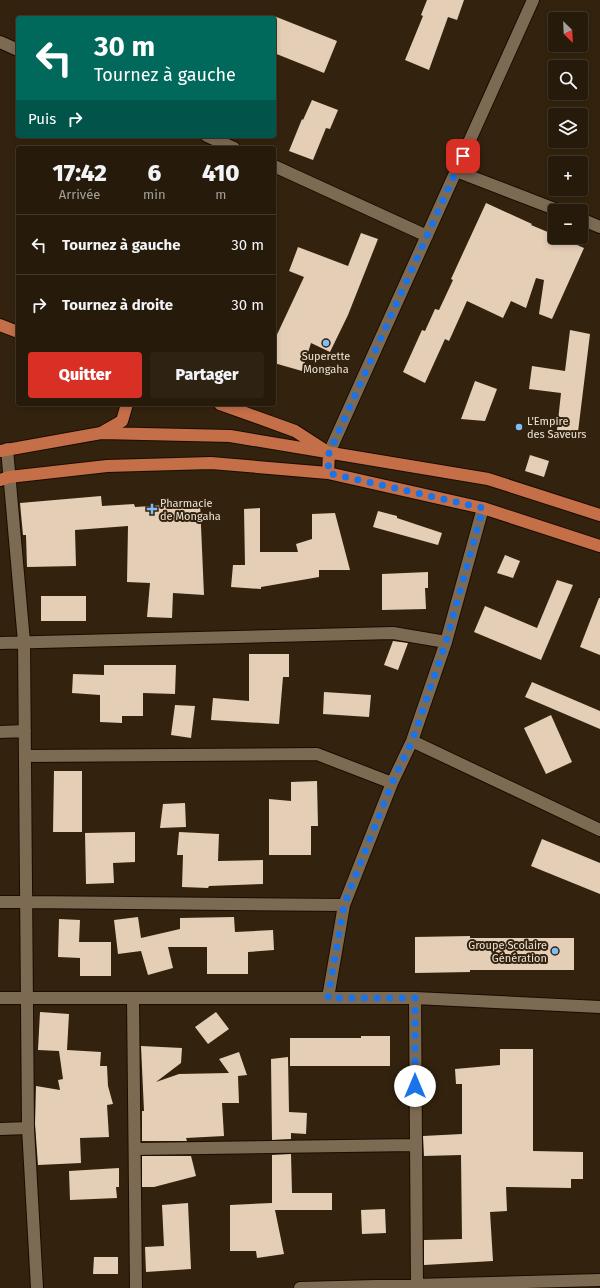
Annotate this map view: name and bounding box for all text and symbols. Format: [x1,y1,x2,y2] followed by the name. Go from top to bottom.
[548,12,588,52] north arrow
[548,12,588,244] map controls
[94,30,155,63] text: 30 m
[28,32,80,84] icon: left
[548,60,588,100] button: search
[94,64,236,86] text: Tournez à gauche
[64,108,86,130] icon: right
[548,108,588,148] button: layers
[28,110,56,128] text: Puis
[446,139,480,173] pin
[452,145,474,167] icon: arrive
[548,156,588,196] button: +
[52,159,107,187] text: 17:42
[147,159,161,187] text: 6
[202,159,240,187] text: 410
[59,187,100,202] text: Arrivée
[143,187,166,202] text: min
[215,187,226,202] text: m
[548,204,588,244] button: −
[28,234,50,256] icon: left
[62,236,181,254] text: Tournez à gauche
[231,236,264,254] text: 30 m
[28,294,50,316] icon: right
[62,296,173,314] text: Tournez à droite
[231,296,264,314] text: 30 m
[321,338,331,348] marker: Superette Mongaha
[302,350,350,376] place label: Superette Mongaha
[28,352,142,398] button: Quitter
[150,352,264,398] button: Partager
[527,415,586,441] place label: L'Empire des Saveurs
[514,422,524,432] marker: L'Empire des Saveurs
[160,497,221,523] place label: Pharmacie de Mongaha
[147,504,157,514] marker: Pharmacie de Mongaha
[468,939,547,965] place label: Groupe Scolaire Génération
[550,946,560,956] marker: Groupe Scolaire Génération
[394,1065,436,1107] position arrow

